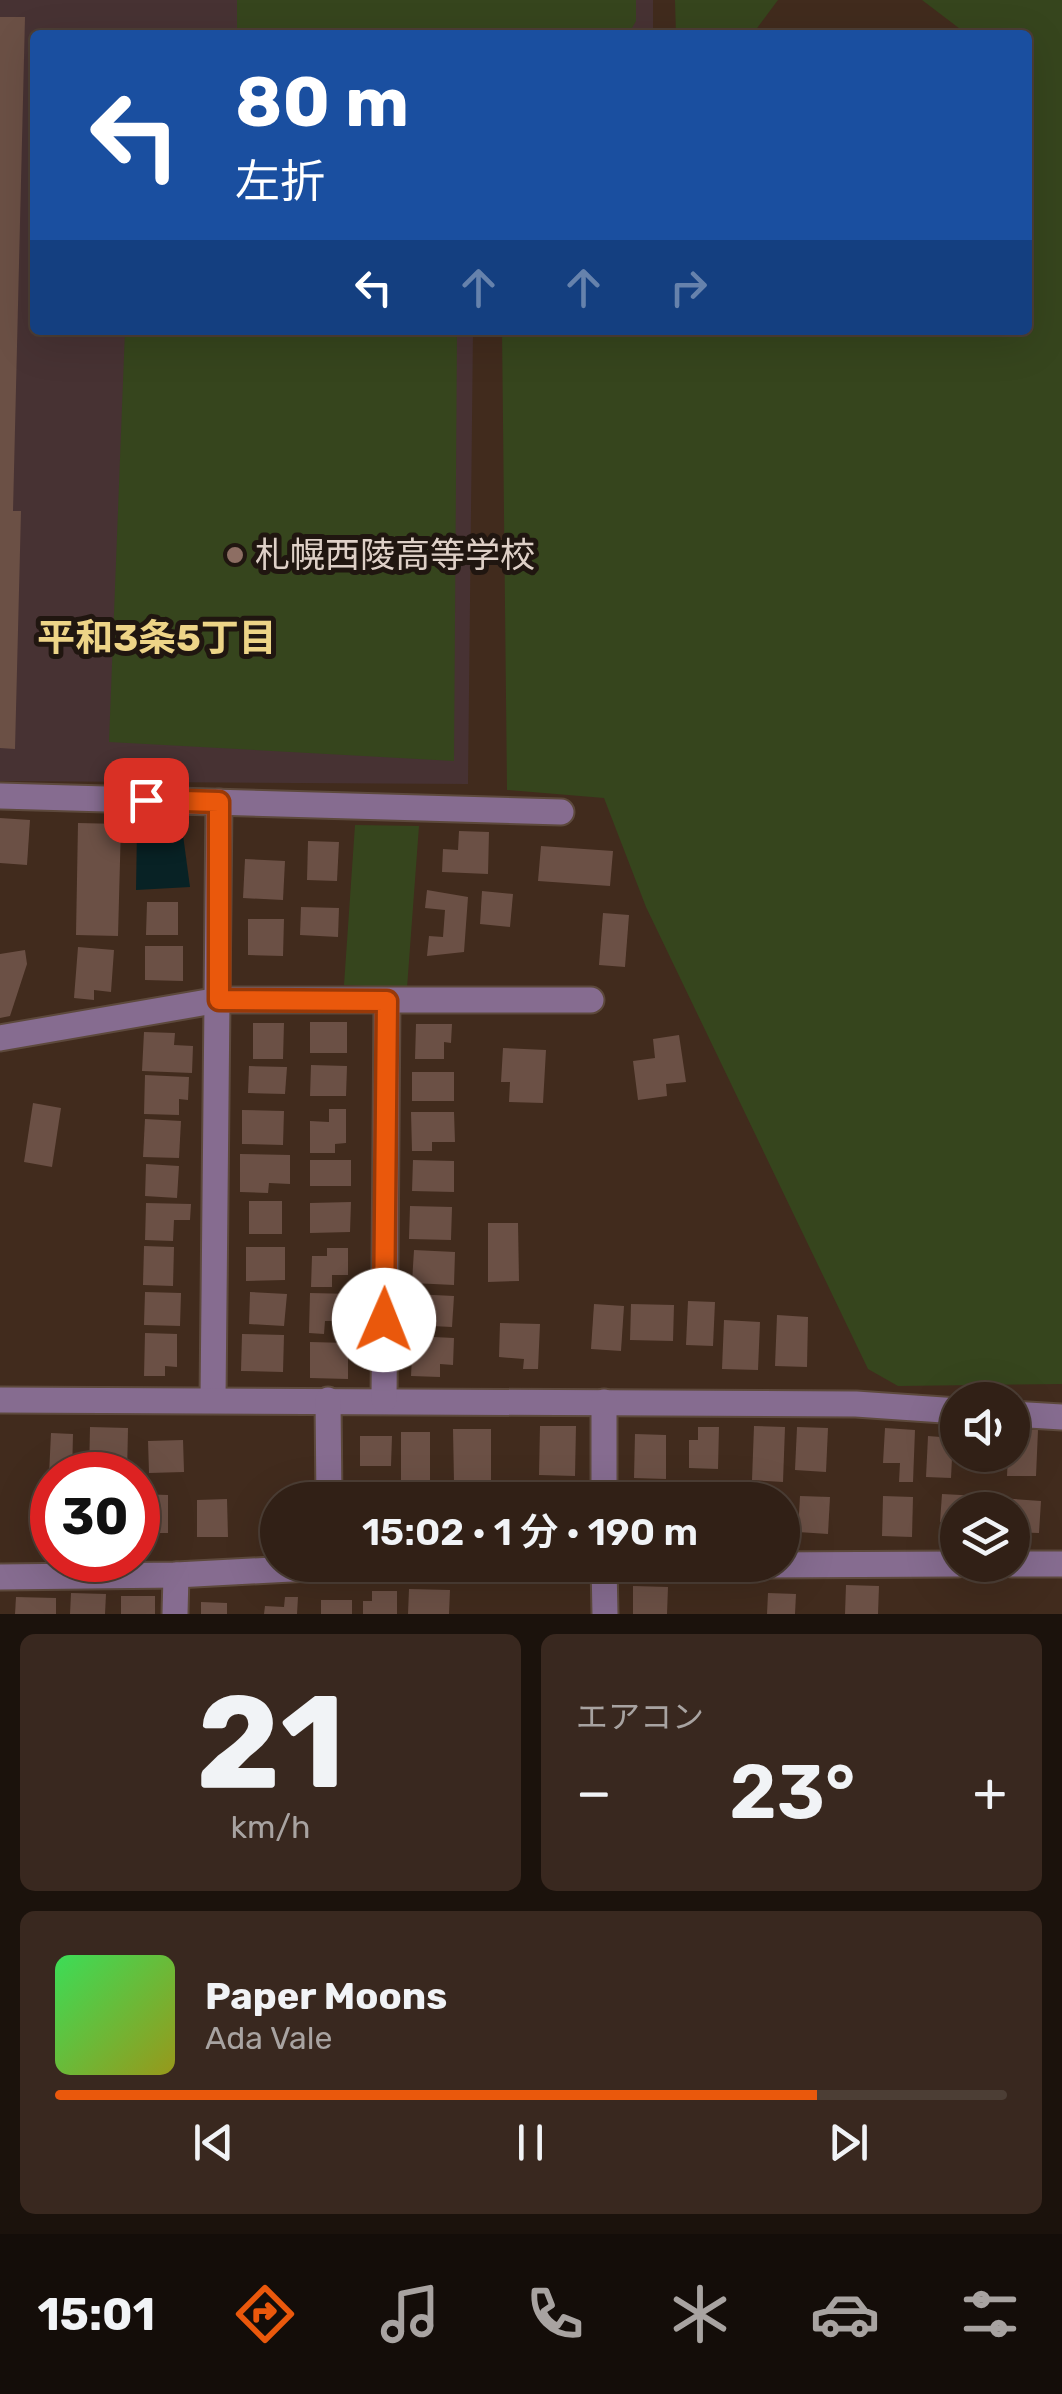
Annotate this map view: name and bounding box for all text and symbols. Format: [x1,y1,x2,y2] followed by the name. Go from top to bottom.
[235,61,409,144] text: 80 m
[70,70,200,200] icon: left
[235,155,325,208] text: 左折
[346,260,401,315] icon: left
[451,260,506,315] icon: ahead
[556,260,611,315] icon: ahead
[661,260,716,315] icon: right
[255,534,535,576] place label: 札幌西陵高等学校
[224,544,246,566] marker: 札幌西陵高等学校
[37,615,277,661] district label: 平和3条5丁目
[104,758,189,843] pin
[119,773,174,828] icon: arrive
[332,1268,436,1372] position arrow
[940,1382,1030,1582] map controls
[940,1382,1030,1472] button: sound
[30,1452,160,1582] speed limit sign: 30
[940,1492,1030,1582] button: layers
[362,1509,698,1555] text: 15:02 · 1 分 · 190 m
[196,1665,345,1820] text: 21
[576,1698,704,1736] text: エアコン
[729,1748,855,1837] text: 23°
[576,1760,612,1825] text: −
[973,1760,1007,1825] text: +
[231,1808,310,1846] text: km/h
[205,1973,447,2019] text: Paper Moons
[205,2019,332,2057] text: Ada Vale
[186,2115,241,2170] icon: previous
[503,2115,558,2170] icon: pause
[821,2115,876,2170] icon: next
[230,2279,300,2349] icon: directions
[375,2279,445,2349] icon: music
[520,2279,590,2349] icon: phone
[665,2279,735,2349] icon: climate
[810,2279,880,2349] icon: car
[955,2279,1025,2349] icon: filters
[37,2288,155,2341] text: 15:01

